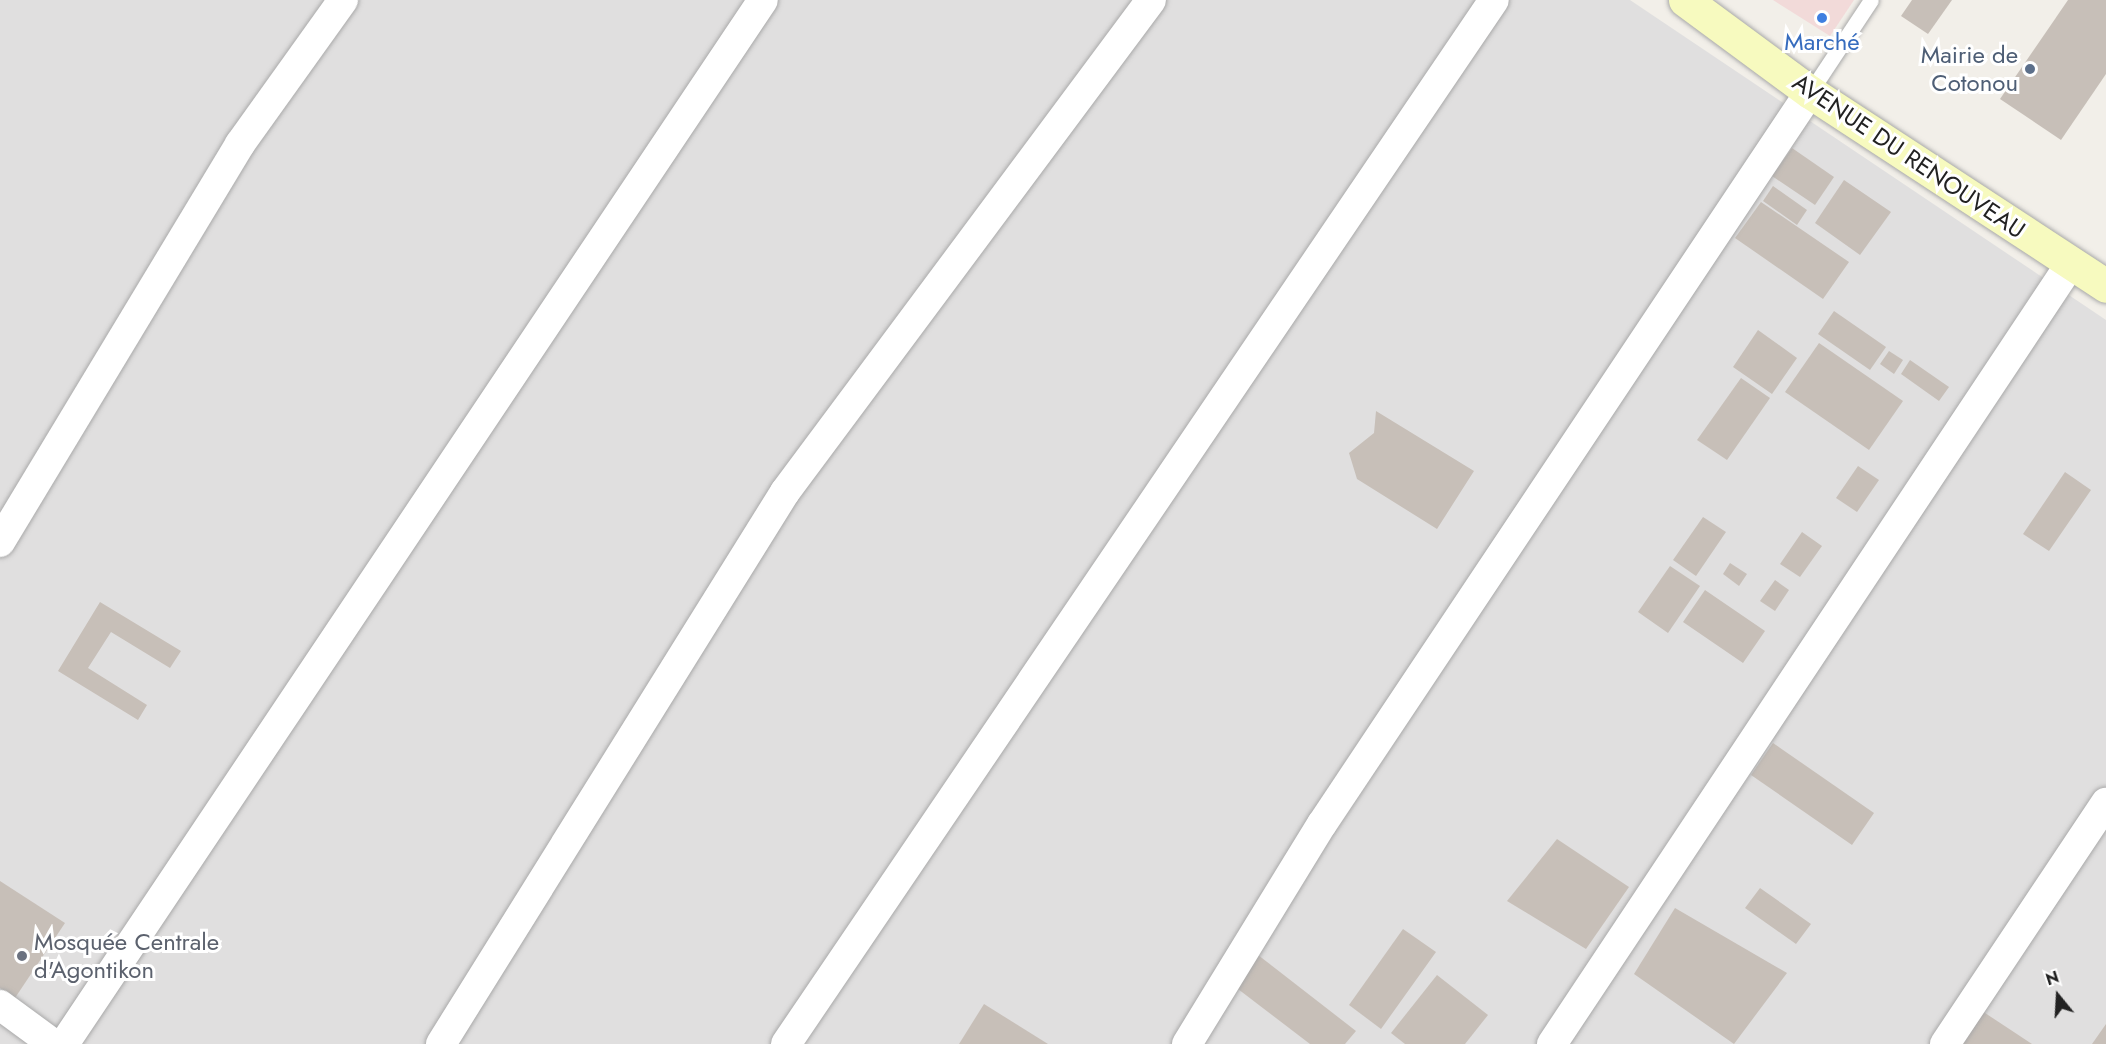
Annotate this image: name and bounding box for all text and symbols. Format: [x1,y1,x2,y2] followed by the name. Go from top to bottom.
[1815,11,1829,25] marker: Marché
[1784,28,1860,56] place label: Marché
[1921,41,2018,97] place label: Mairie de Cotonou
[2023,62,2037,76] marker: Mairie de Cotonou
[1787,67,2031,245] street label: AVENUE DU RENOUVEAU
[34,928,219,984] place label: Mosquée Centrale d'Agontikon
[15,949,29,963] marker: Mosquée Centrale d'Agontikon
[2028,966,2088,1026] north arrow
[2043,966,2062,991] text: N

